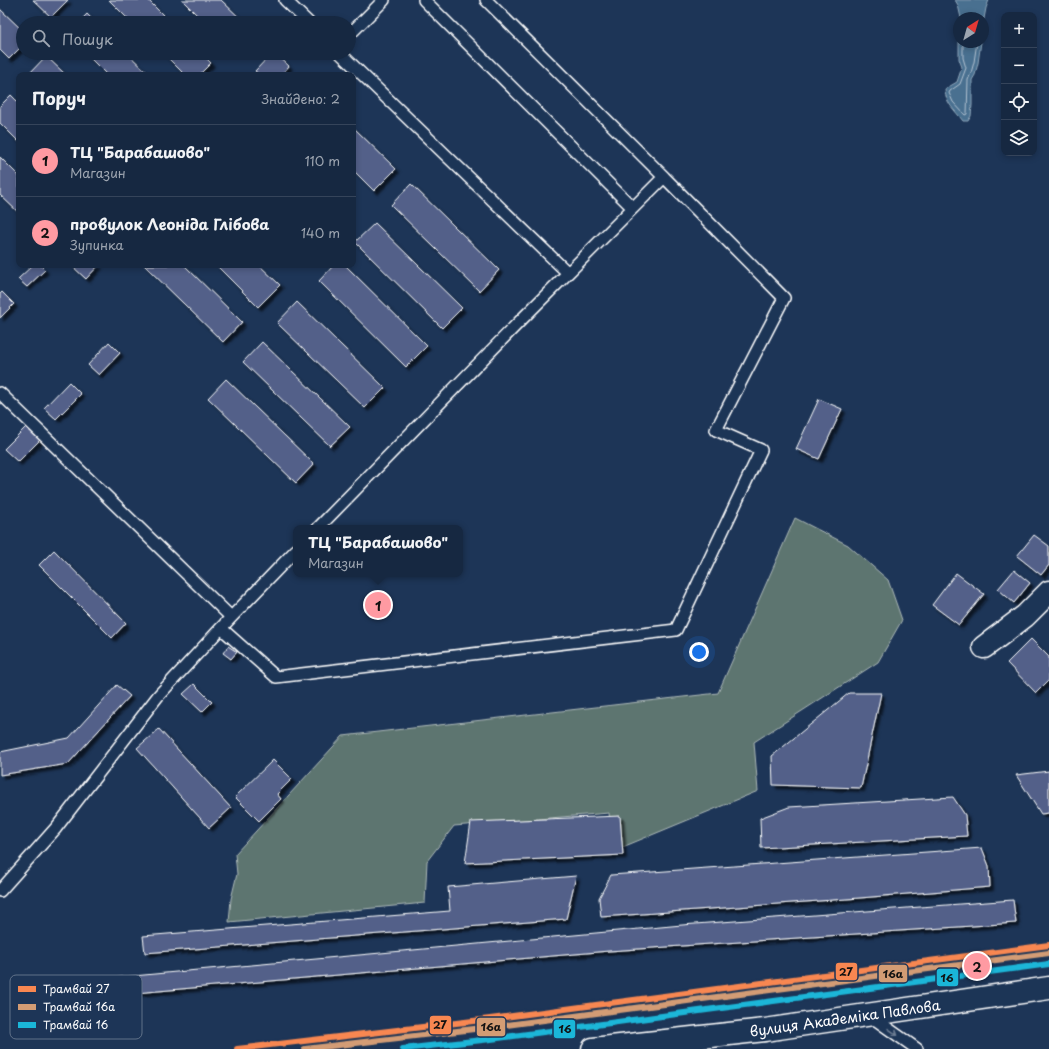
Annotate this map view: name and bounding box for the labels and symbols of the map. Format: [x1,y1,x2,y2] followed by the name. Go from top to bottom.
[953,12,989,48] north arrow
[365,590,391,620] pin: 1
[689,642,709,662] your location
[964,951,990,981] pin: 2
[835,962,858,981] line badge: 27
[839,963,854,980] text: 27
[878,964,908,983] line badge: 16a
[883,965,904,982] text: 16a
[936,968,959,987] line badge: 16
[940,969,954,986] text: 16
[10,975,142,1039] legend
[43,980,109,997] text: Трамвай 27
[748,994,942,1042] street label: вулиця Академіка Павлова
[43,998,115,1015] text: Трамвай 16a
[429,1015,452,1035] line badge: 27
[43,1016,109,1033] text: Трамвай 16
[433,1016,448,1033] text: 27
[476,1017,506,1037] line badge: 16a
[481,1018,502,1035] text: 16a
[553,1019,576,1039] line badge: 16
[558,1020,572,1037] text: 16
[887,1028,898,1036] one-way arrow

